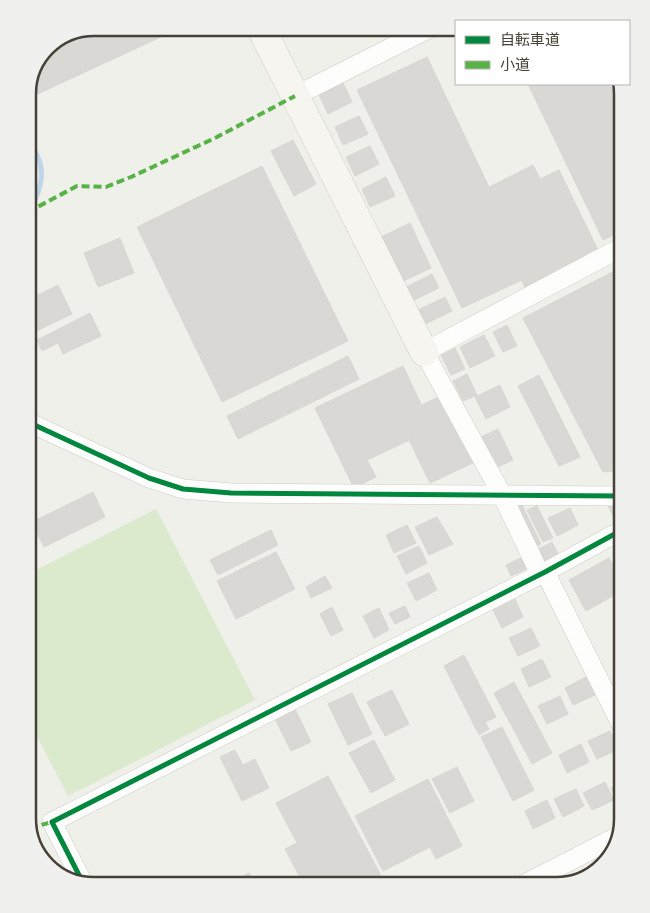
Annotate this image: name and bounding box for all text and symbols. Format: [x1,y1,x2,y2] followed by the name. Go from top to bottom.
[455,20,630,85] legend
[500,31,560,49] text: 自転車道
[500,56,530,74] text: 小道

